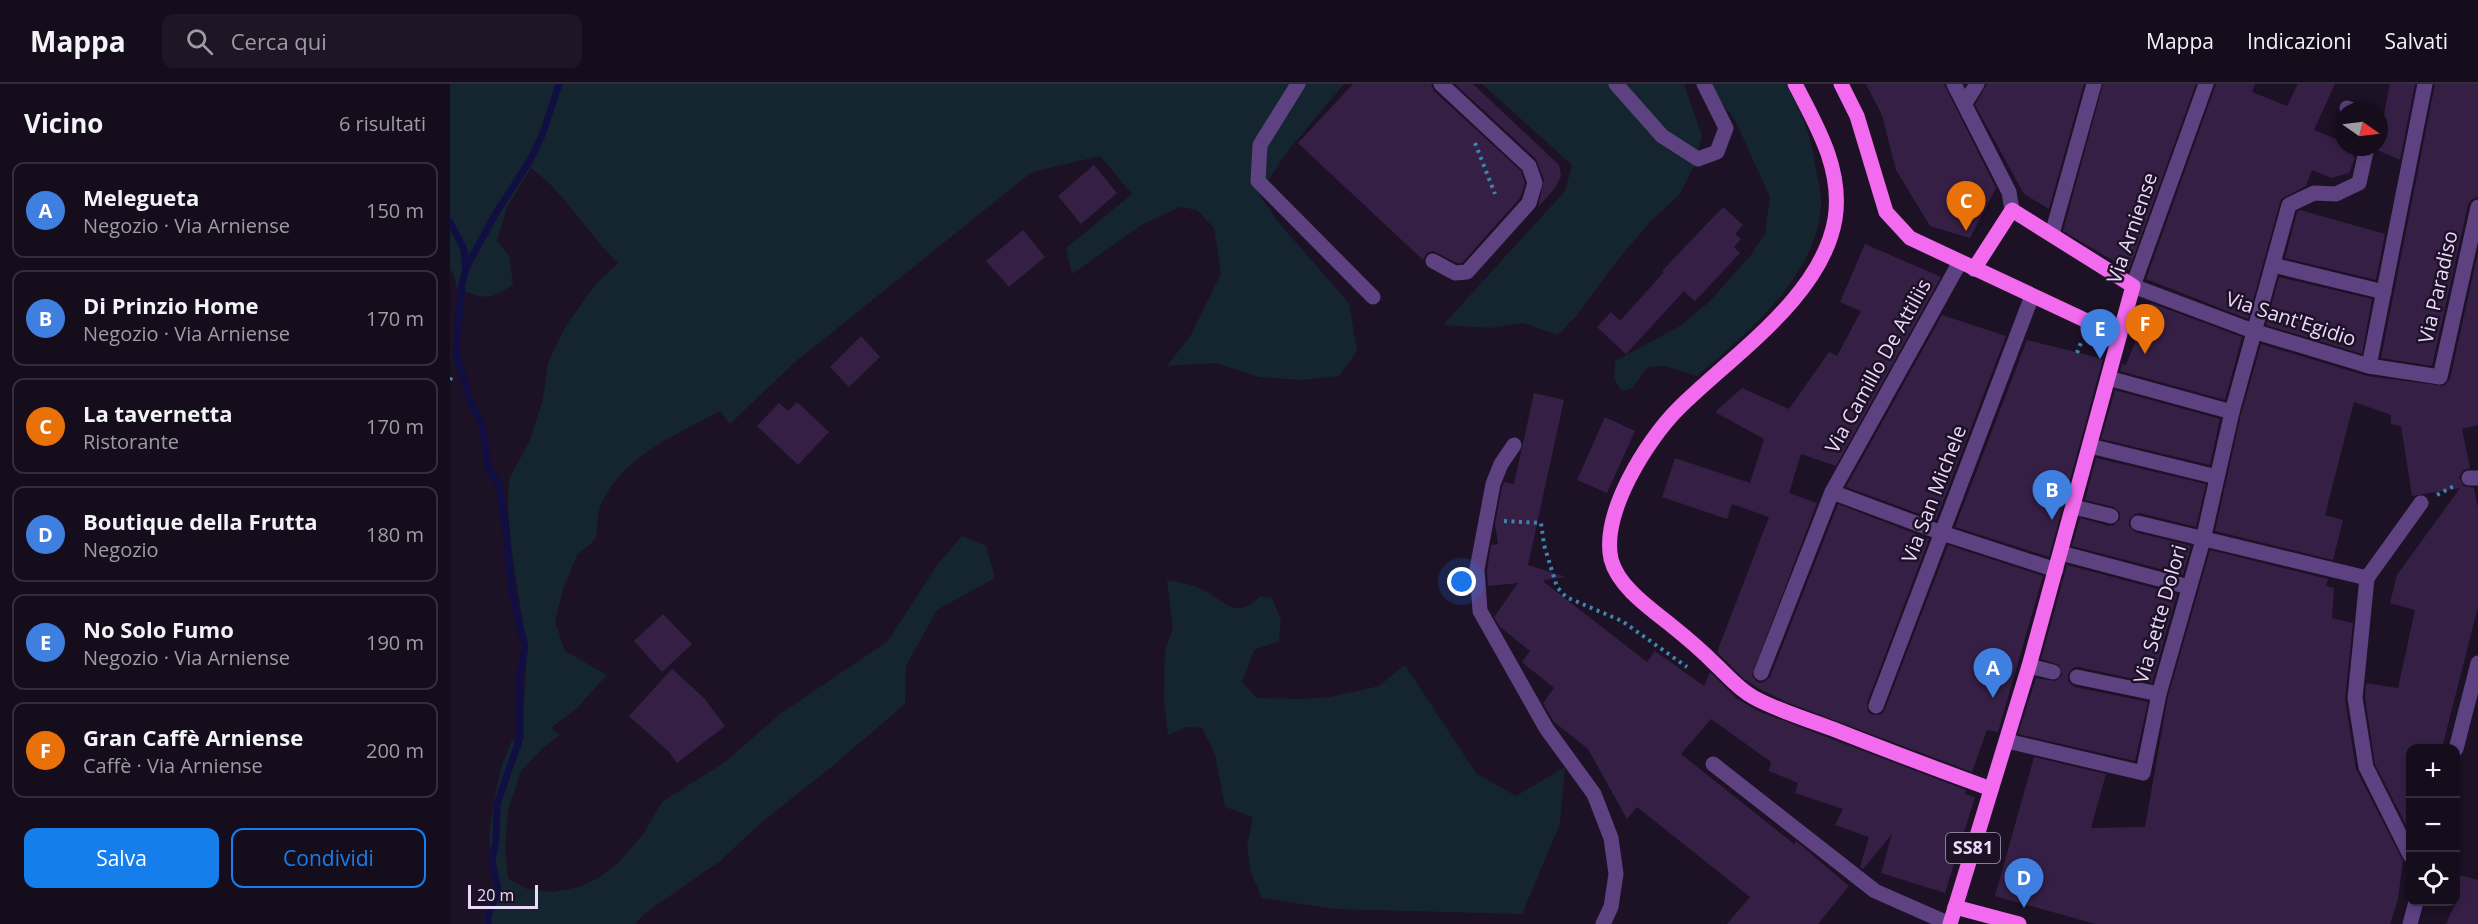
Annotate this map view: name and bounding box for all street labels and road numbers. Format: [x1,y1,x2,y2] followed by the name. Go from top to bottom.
[2100,169,2163,287] street label: Via Arniense
[2411,228,2464,346] street label: Via Paradiso
[1818,274,1937,458] street label: Via Camillo De Attiliis
[2223,285,2360,352] street label: Via Sant'Egidio
[1895,421,1972,566] street label: Via San Michele
[2127,541,2192,686] street label: Via Sette Dolori
[1946,833,2000,863] road number: SS81

